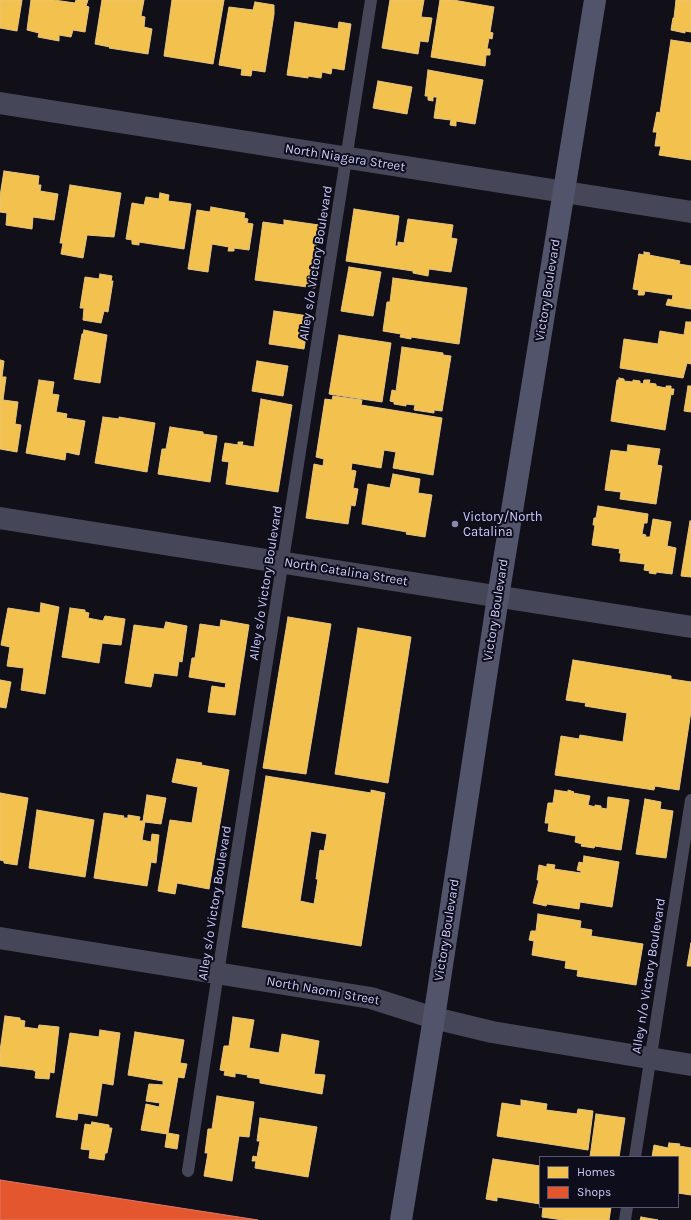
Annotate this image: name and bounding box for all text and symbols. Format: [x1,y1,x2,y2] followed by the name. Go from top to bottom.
[284,141,406,175] street label: North Niagara Street
[296,185,336,341] street label: Alley s/o Victory Boulevard
[532,238,564,342] street label: Victory Boulevard
[246,505,286,661] street label: Alley s/o Victory Boulevard
[463,509,543,540] place label: Victory/North Catalina
[450,519,460,529] marker: Victory/North Catalina
[283,555,409,589] street label: North Catalina Street
[480,558,512,662] street label: Victory Boulevard
[195,825,235,981] street label: Alley s/o Victory Boulevard
[431,878,463,982] street label: Victory Boulevard
[629,897,669,1055] street label: Alley n/o Victory Boulevard
[265,973,381,1009] street label: North Naomi Street
[539,1156,679,1208] legend
[577,1165,615,1179] text: Homes
[577,1185,611,1199] text: Shops

